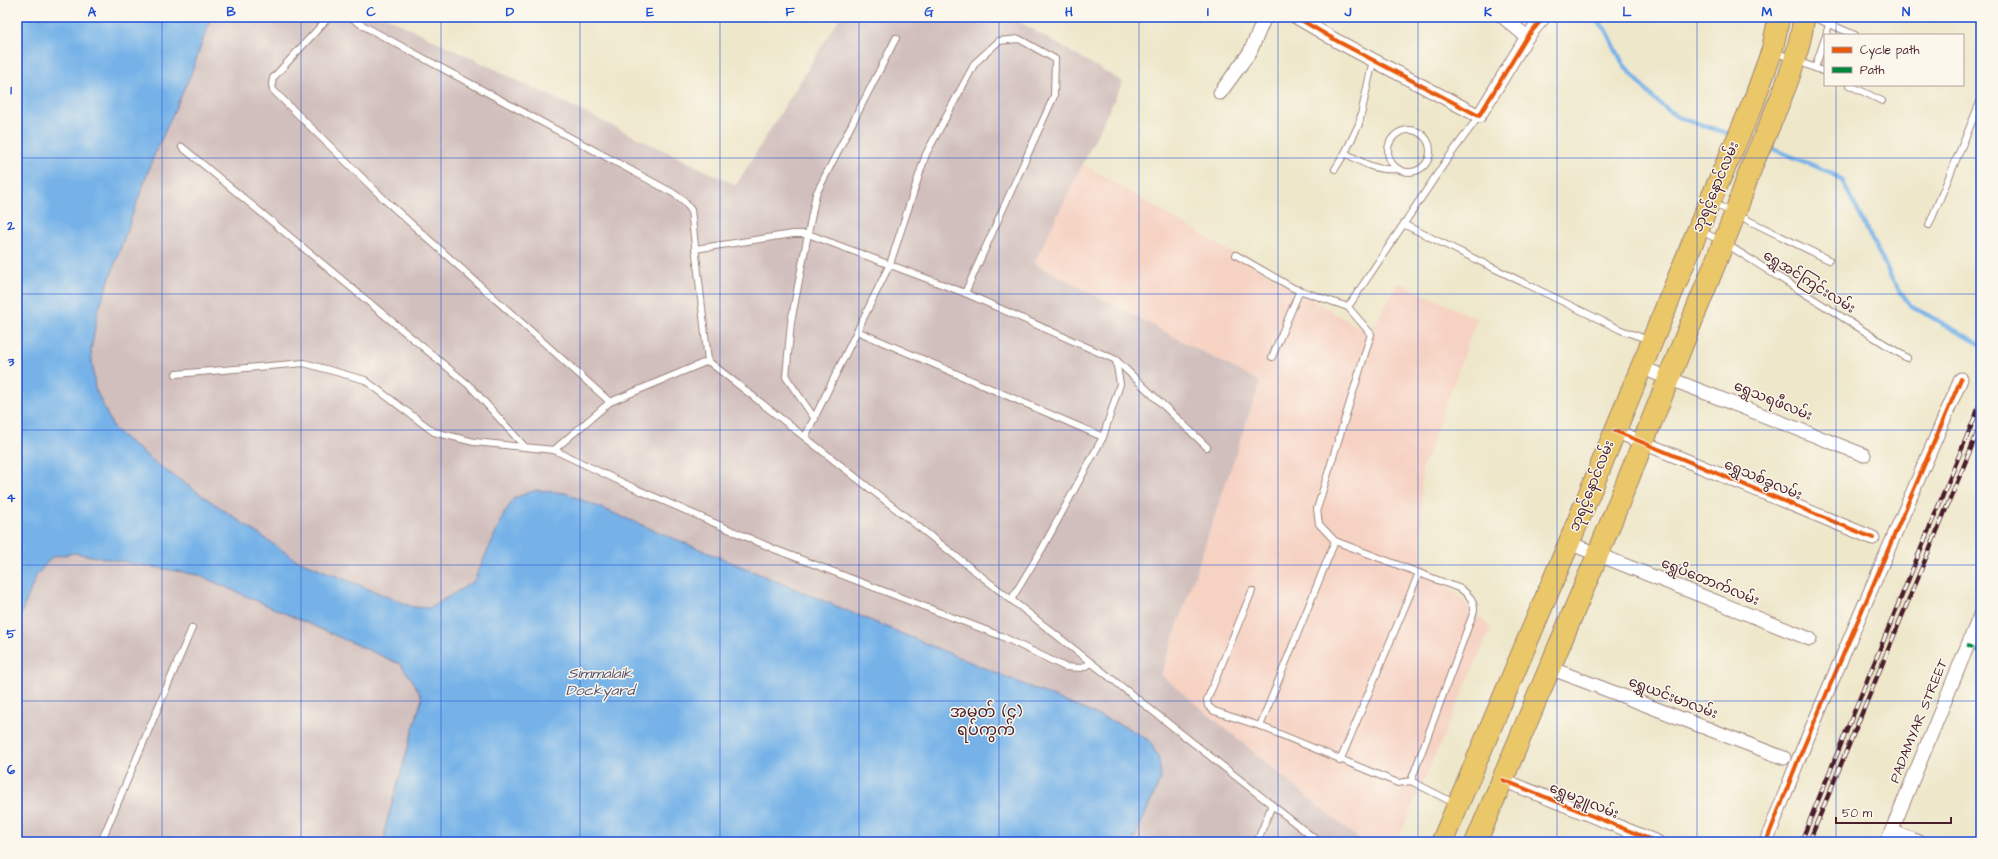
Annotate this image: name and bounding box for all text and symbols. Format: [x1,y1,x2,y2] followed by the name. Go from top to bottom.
[88,3,97,21] text: A
[226,3,236,21] text: B
[366,3,376,21] text: C
[506,3,515,21] text: D
[646,3,654,21] text: E
[785,3,795,21] text: F
[924,3,934,21] text: G
[1065,3,1073,21] text: H
[1207,3,1209,21] text: I
[1344,3,1352,21] text: J
[1484,3,1492,21] text: K
[1622,3,1632,21] text: L
[1762,3,1773,21] text: M
[1902,3,1910,21] text: N
[1824,34,1964,86] legend
[1860,42,1919,60] text: Cycle path
[1860,62,1885,79] text: Path
[10,81,12,99] text: 1
[1687,138,1745,236] street label: ဘုရင့်နောင်လမ်း
[6,217,15,235] text: 2
[1759,245,1859,319] street label: ရွှေအင်ကြင်းလမ်း
[7,353,15,371] text: 3
[1730,375,1816,427] street label: ရွှေသရဖီလမ်း
[1564,437,1620,535] street label: ဘုရင့်နောင်လမ်း
[1720,454,1806,506] street label: ရွှေသစ်ခွလမ်း
[7,489,16,507] text: 4
[1658,552,1762,612] street label: ရွှေပိတောက်လမ်း
[6,625,16,643] text: 5
[1885,656,1953,786] street label: PADAMYAR STREET
[566,663,638,702] water label: Simmalaik Dockyard
[1625,671,1721,725] street label: ရွှေယင်းမာလမ်း
[950,700,1023,743] district label: အမှတ် (၄) ရပ်ကွက်
[7,761,16,779] text: 6
[1546,777,1622,825] street label: ရွှေမဉ္ဇူလမ်း
[1836,799,1951,825] scale bar
[1842,805,1873,822] text: 50 m

